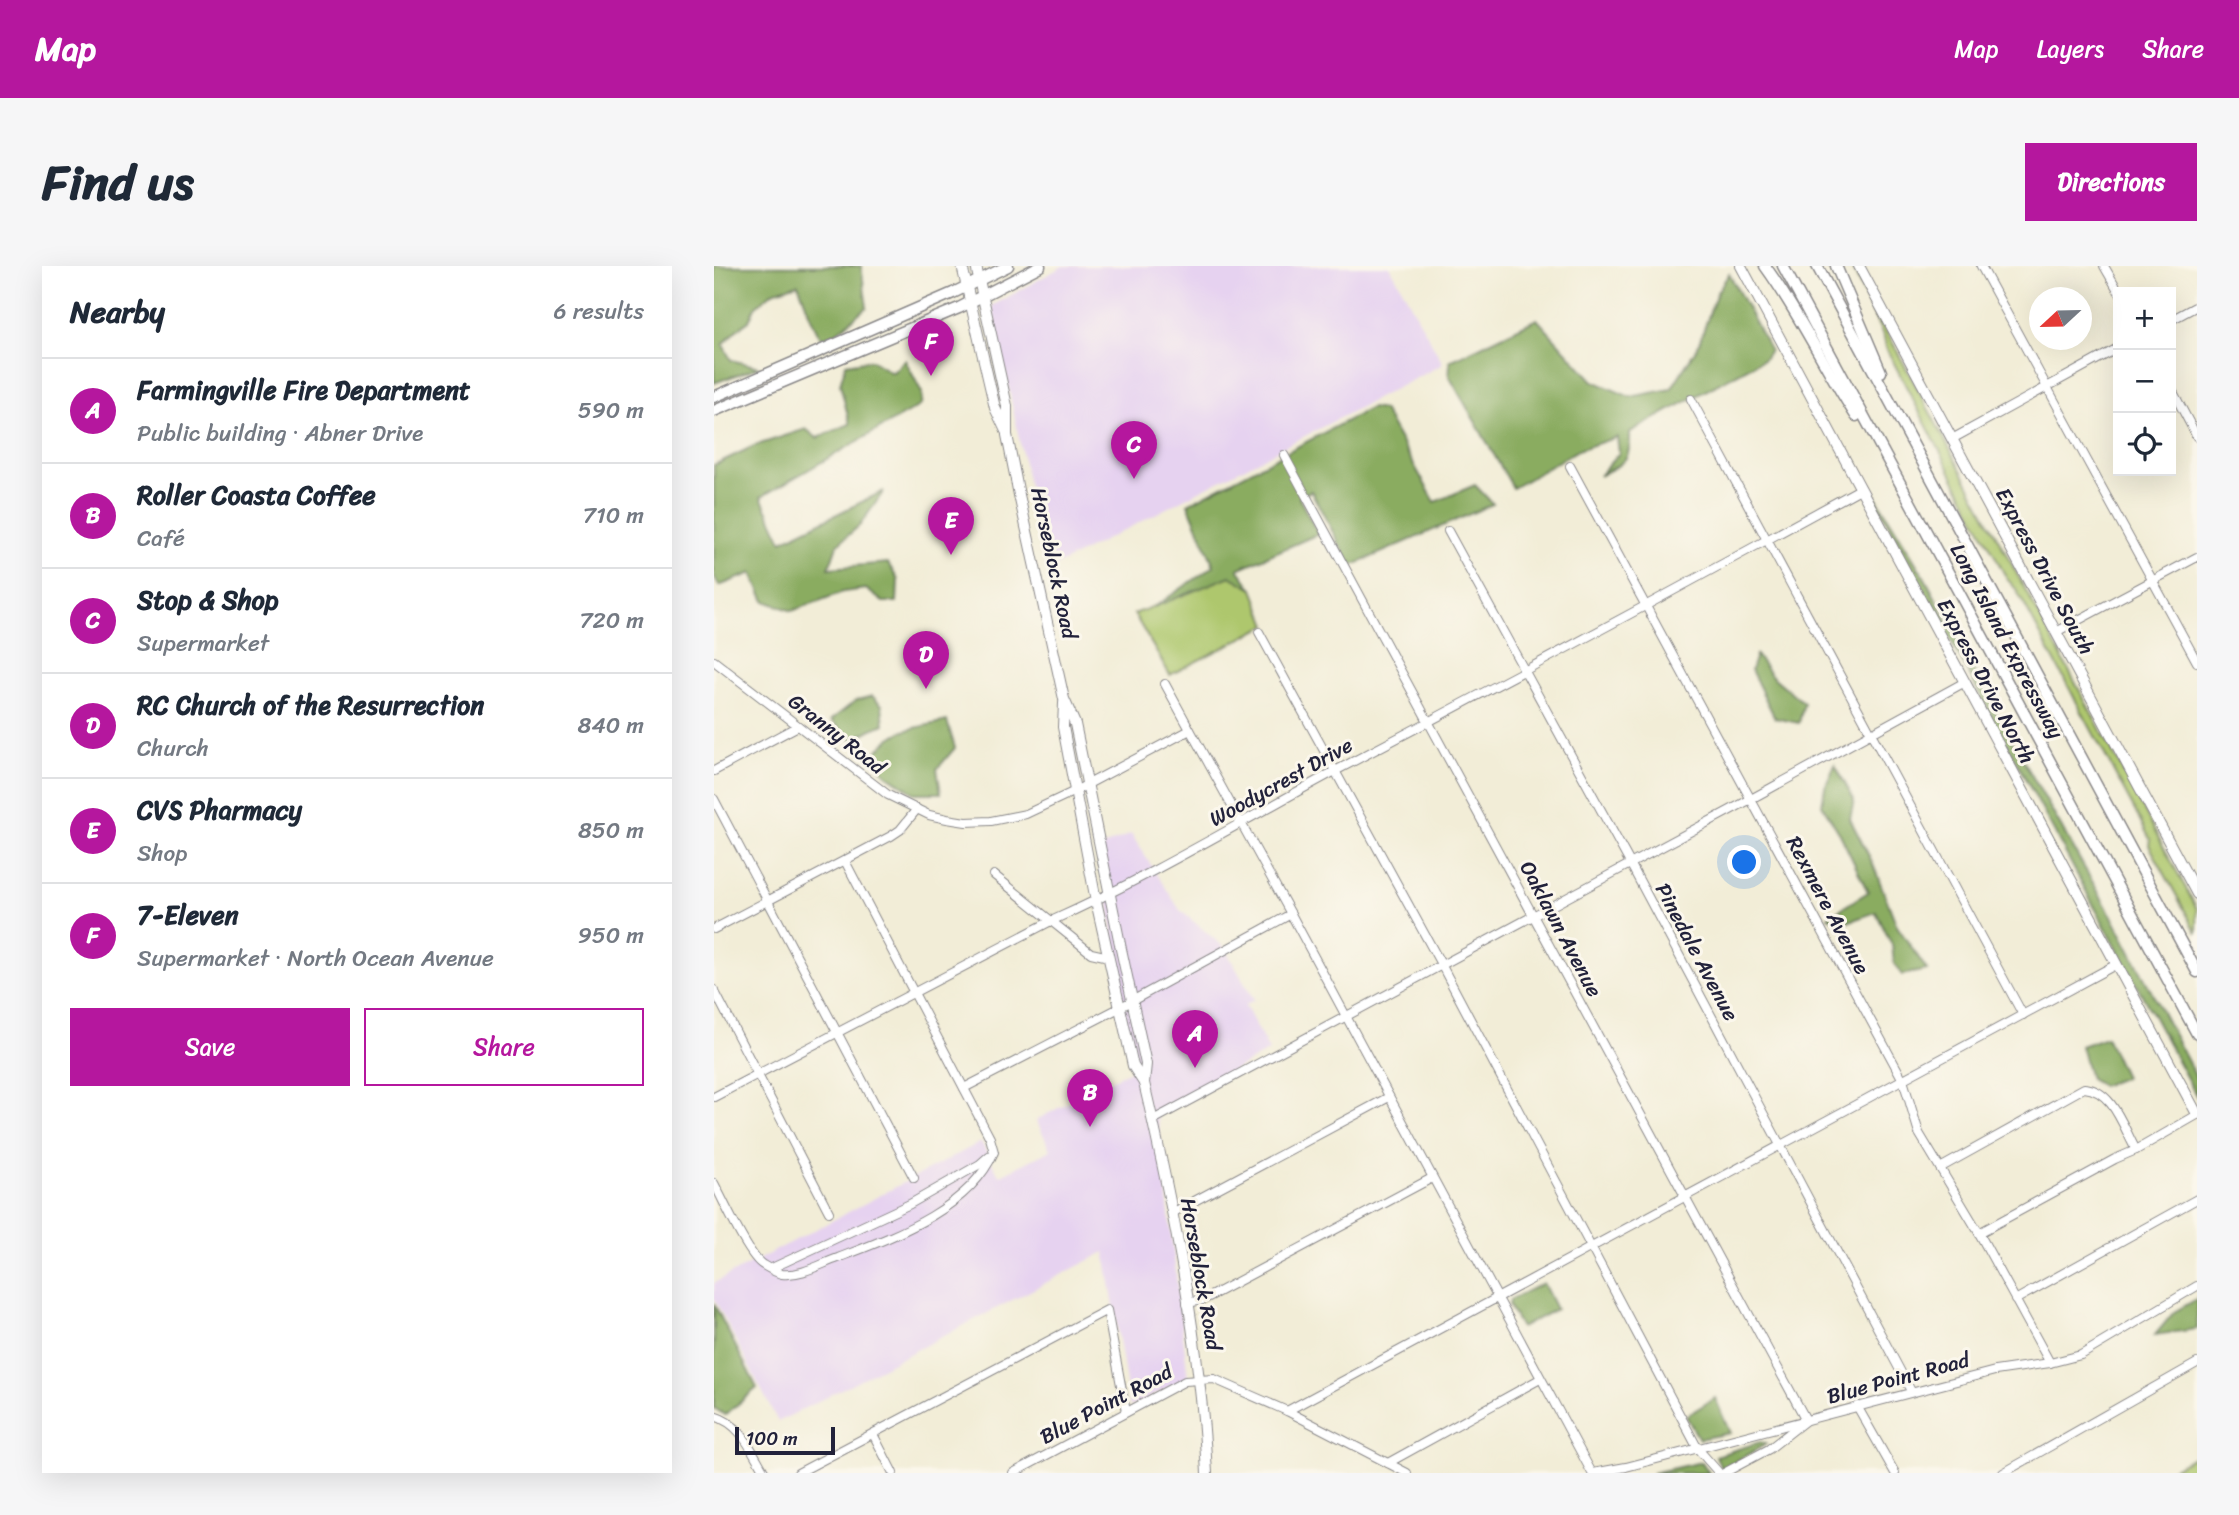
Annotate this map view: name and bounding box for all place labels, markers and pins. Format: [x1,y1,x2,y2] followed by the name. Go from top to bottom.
[908,318,954,376] pin: F
[1111,421,1157,479] pin: C
[928,497,974,555] pin: E
[903,631,949,689] pin: D
[1172,1010,1218,1068] pin: A
[1067,1069,1113,1127] pin: B

